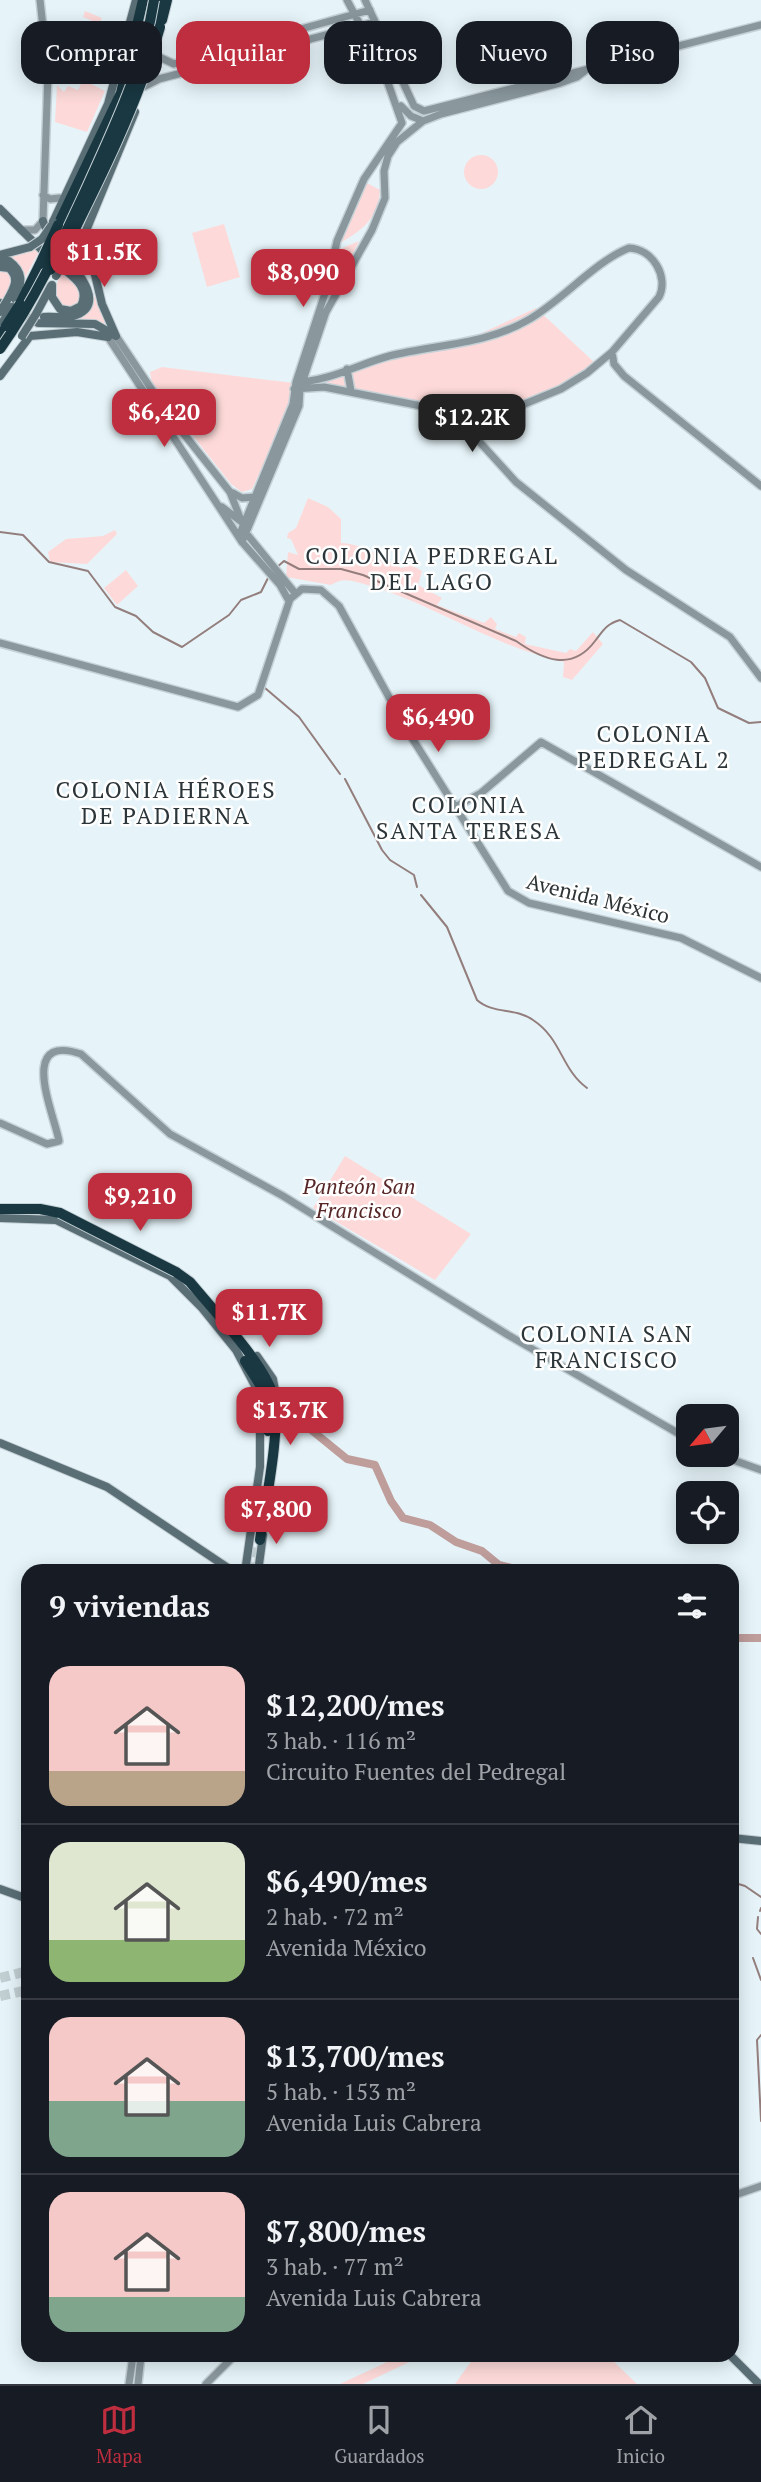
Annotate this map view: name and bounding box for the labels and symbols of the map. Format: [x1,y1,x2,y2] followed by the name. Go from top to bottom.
[47,230,161,289] pin: $11.5K
[246,250,360,309] pin: $8,090
[107,390,221,449] pin: $6,420
[415,394,529,454] pin: $12.2K
[305,540,559,597] district label: COLONIA PEDREGAL DEL LAGO
[381,694,495,754] pin: $6,490
[577,718,731,775] district label: COLONIA PEDREGAL 2
[56,774,276,831] district label: COLONIA HÉROES DE PADIERNA
[376,789,562,846] district label: COLONIA SANTA TERESA
[524,867,673,929] street label: Avenida México
[302,1172,415,1224] park label: Panteón San Francisco
[83,1174,197,1233] pin: $9,210
[212,1290,326,1349] pin: $11.7K
[520,1318,694,1375] district label: COLONIA SAN FRANCISCO
[233,1388,347,1447] pin: $13.7K
[676,1404,738,1466] north arrow
[219,1486,333,1546] pin: $7,800

